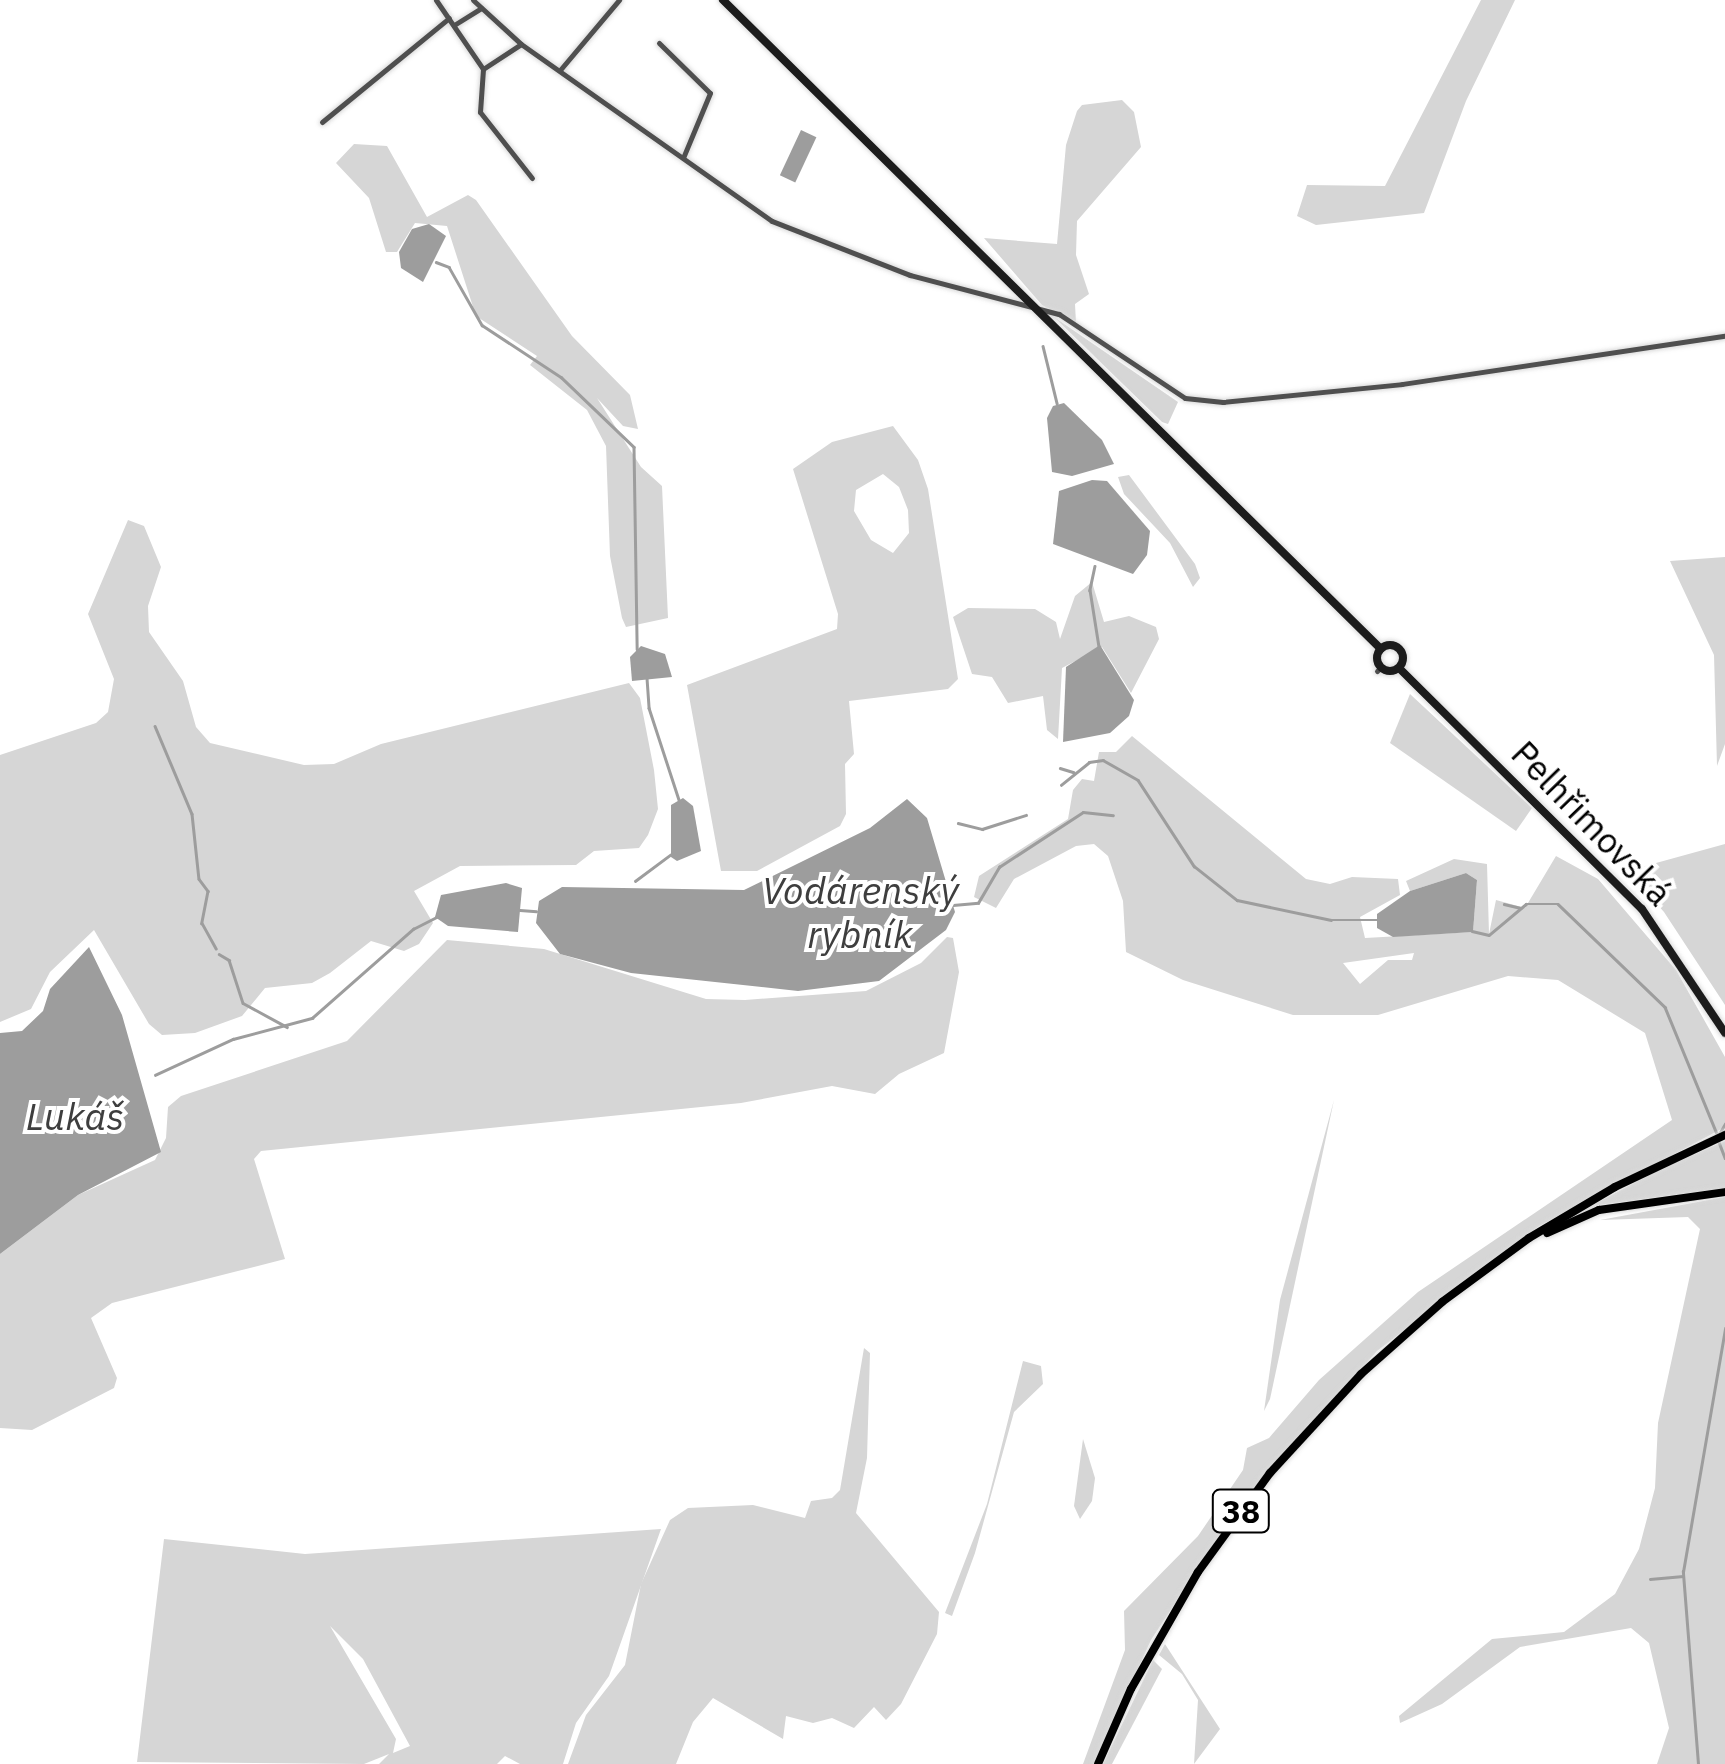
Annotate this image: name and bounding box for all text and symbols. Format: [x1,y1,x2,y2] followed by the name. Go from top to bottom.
[1503,732,1681,914] street label: Pelhřimovská
[761,867,959,956] water label: Vodárenský rybník
[26,1093,124,1139] water label: Lukáš
[1211,1484,1271,1538] road number: 38

